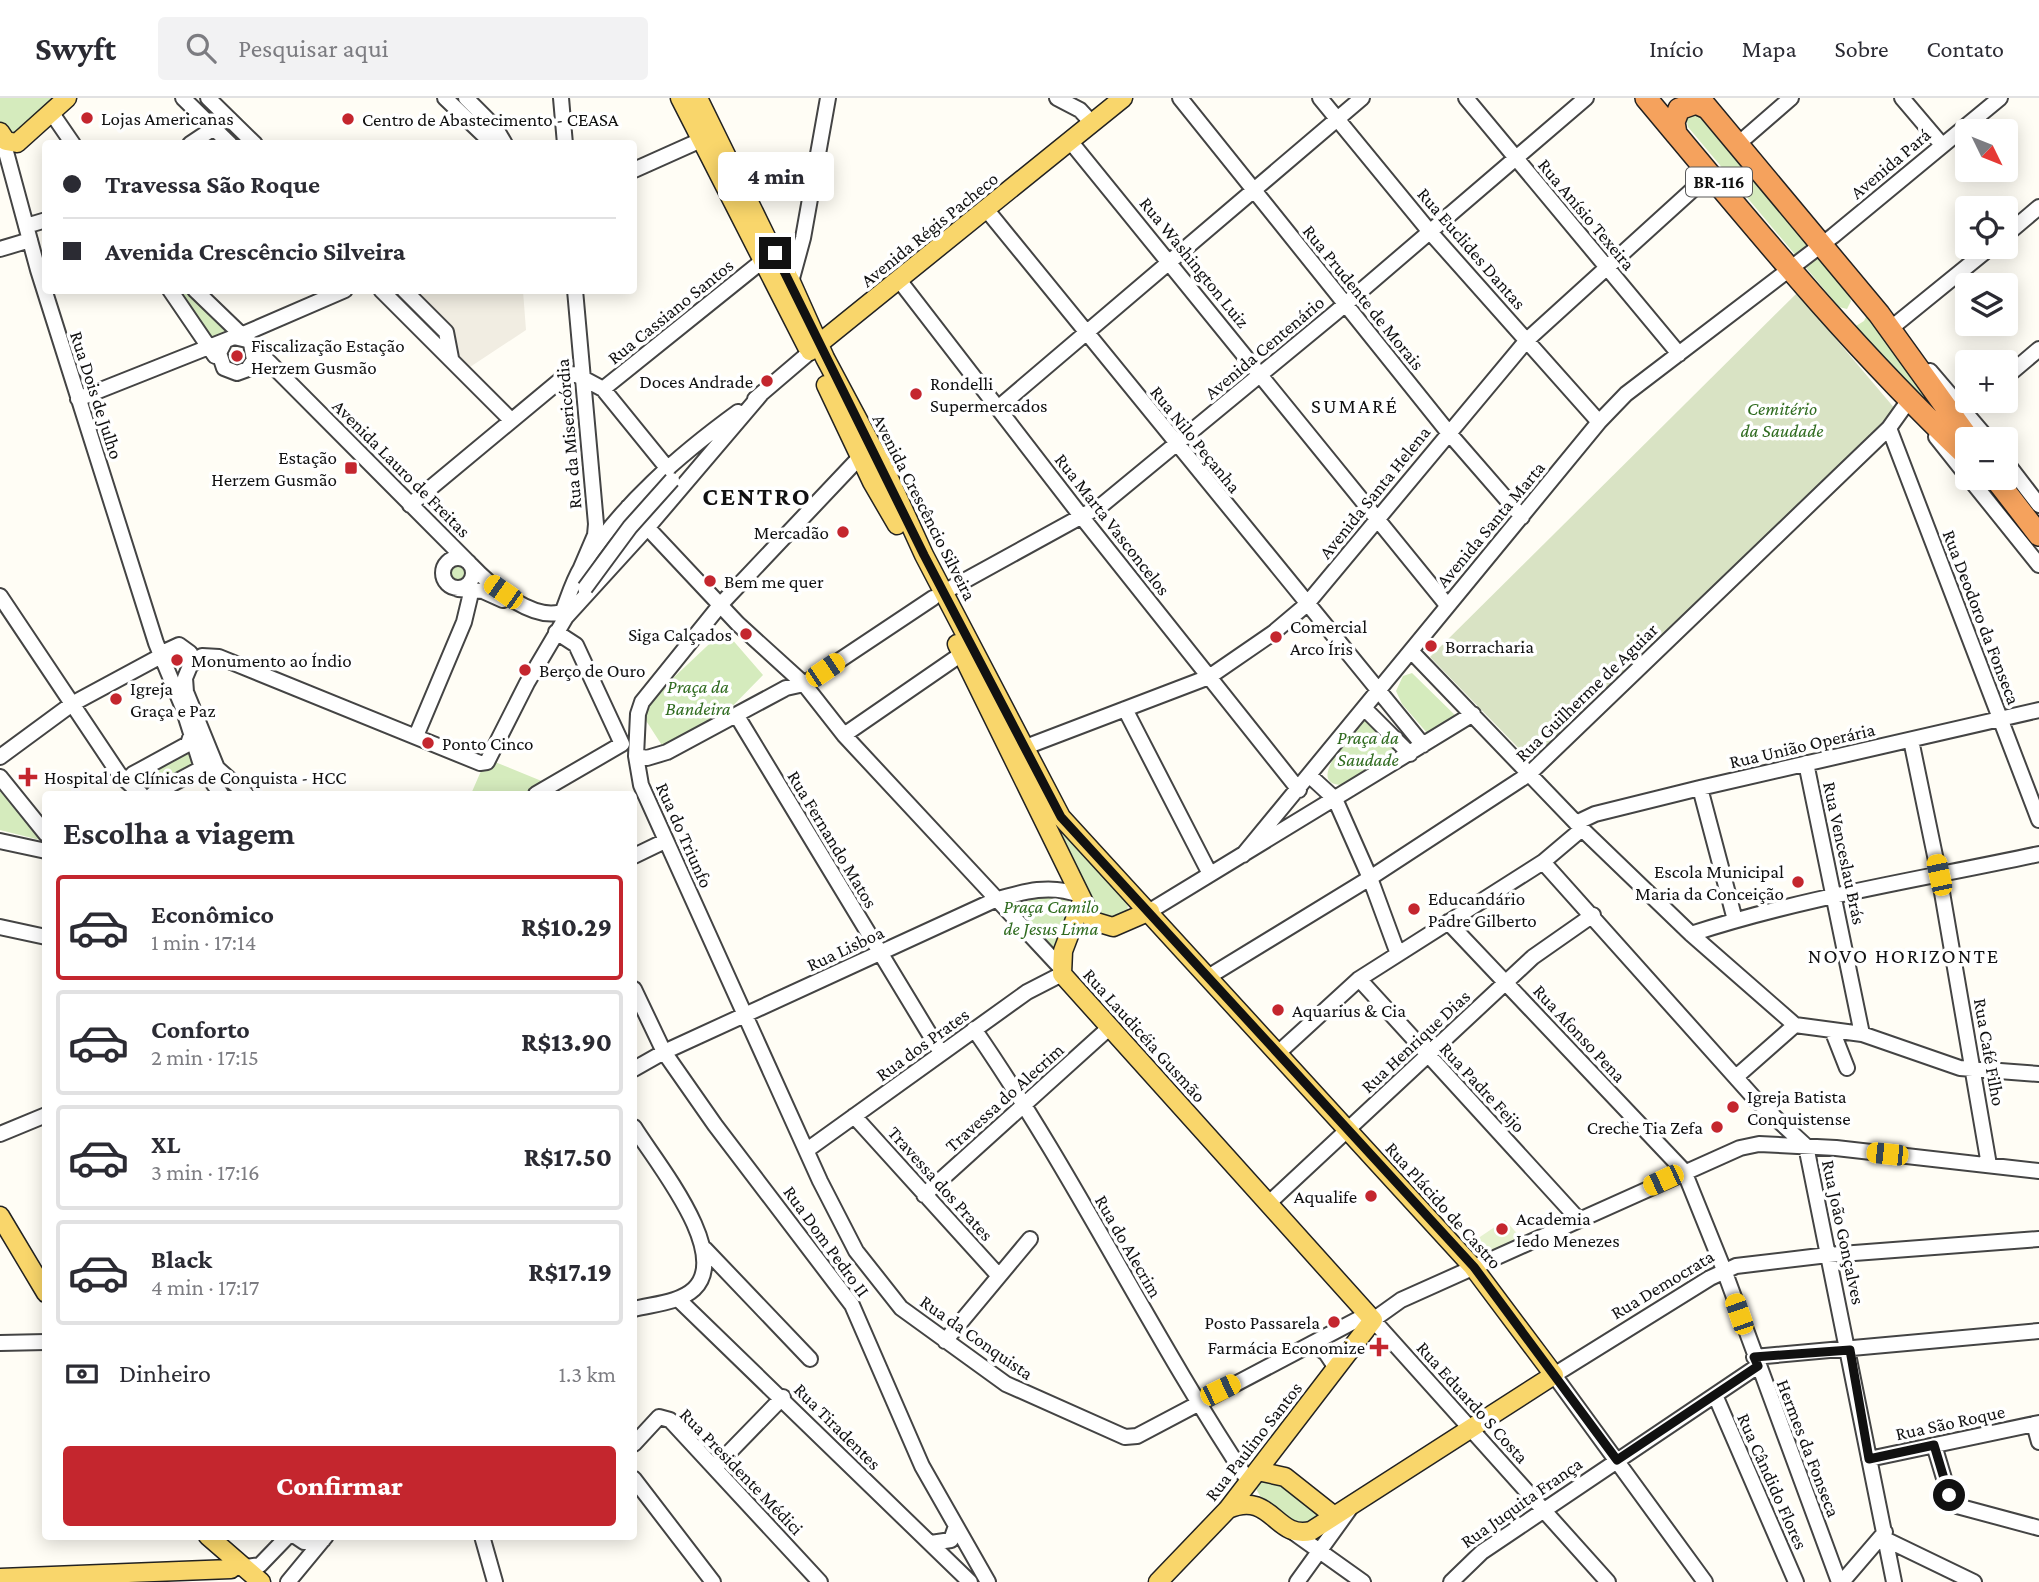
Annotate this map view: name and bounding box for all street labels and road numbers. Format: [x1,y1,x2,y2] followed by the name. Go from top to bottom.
[1846,124,1935,203] street label: Avenida Pará
[1534,154,1639,274] street label: Rua Anísio Texeira
[857,168,1002,291] street label: Avenida Régis Pacheco
[1686,168,1752,196] road number: BR-116
[1413,183,1530,313] street label: Rua Euclides Dantas
[1135,193,1254,332] street label: Rua Washington Luiz
[1299,221,1429,374] street label: Rua Prudente de Morais
[603,254,737,368] street label: Rua Cassiano Santos
[1200,291,1328,403] street label: Avenida Centenário
[66,329,127,462] street label: Rua Dois de Julho
[551,358,586,510] street label: Rua da Misericórdia
[1146,382,1245,497] street label: Rua Nilo Peçanha
[329,395,475,541] street label: Avenida Lauro de Freitas
[868,411,981,604] street label: Avenida Crescêncio Silveira
[1314,422,1434,563] street label: Avenida Santa Helena
[1051,449,1175,599] street label: Rua Marta Vasconcelos
[1432,457,1549,591] street label: Avenida Santa Marta
[1939,527,2025,708] street label: Rua Deodoro da Fonseca
[1511,619,1662,766] street label: Rua Guilherme de Aguiar
[1727,718,1877,772] street label: Rua União Operária
[783,767,882,912] street label: Rua Fernando Matos
[652,779,717,891] street label: Rua do Triunfo
[1819,780,1870,926] street label: Rua Venceslau Brás
[803,921,887,975] street label: Rua Lisboa
[1079,964,1210,1106] street label: Rua Laudicéia Gusmão
[1529,980,1630,1087] street label: Rua Afonso Pena
[1357,986,1474,1097] street label: Rua Henrique Dias
[1970,997,2009,1108] street label: Rua Café Filho
[872,1004,973,1085] street label: Rua dos Prates
[1435,1038,1530,1137] street label: Rua Padre Feijo
[941,1039,1068,1156] street label: Travessa do Alecrim
[884,1122,998,1245] street label: Travessa dos Prates
[1381,1138,1506,1273] street label: Rua Plácido de Castro
[1818,1158,1869,1306] street label: Rua João Gonçalves
[779,1182,874,1301] street label: Rua Dom Pedro II
[1091,1191,1166,1301] street label: Rua do Alecrim
[1607,1245,1718,1323] street label: Rua Democrata
[916,1291,1037,1384] street label: Rua da Conquista
[1412,1337,1533,1468] street label: Rua Eduardo S Costa
[1773,1376,1845,1520] street label: Hermes da Fonseca
[1200,1378,1306,1505] street label: Rua Paulino Santos
[790,1379,885,1474] street label: Rua Tiradentes
[1893,1401,2007,1444] street label: Rua São Roque
[676,1404,808,1539] street label: Rua Presidente Médici
[1733,1410,1812,1553] street label: Rua Cândido Flores
[1457,1453,1586,1552] street label: Rua Juquita França

